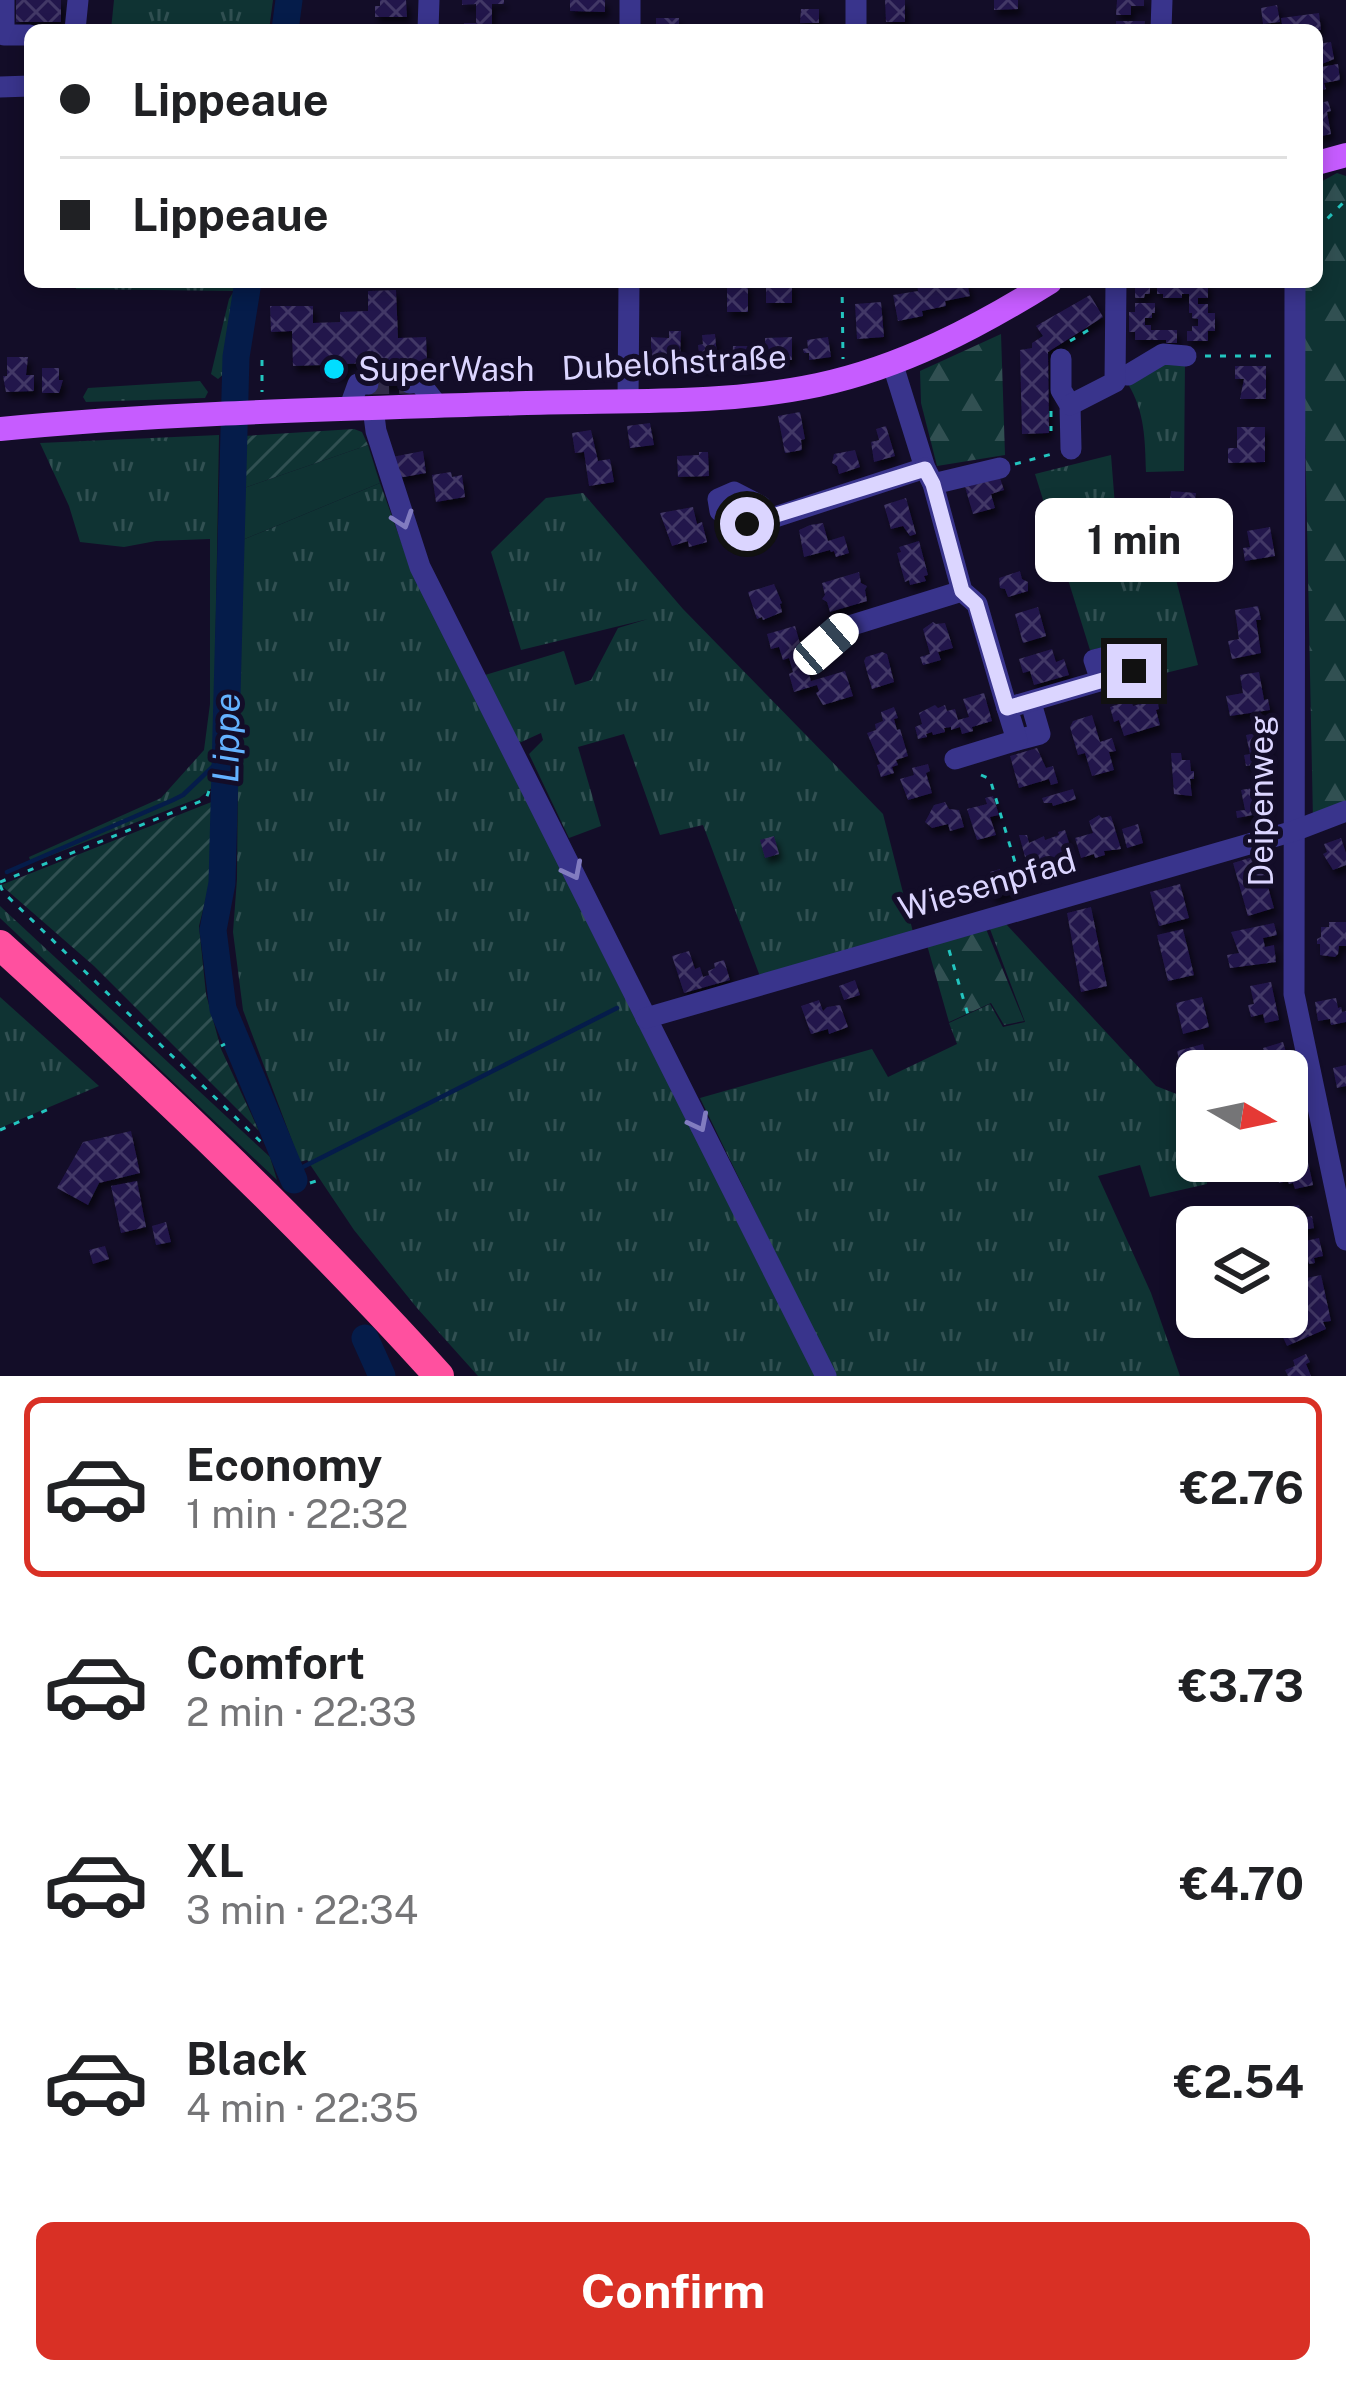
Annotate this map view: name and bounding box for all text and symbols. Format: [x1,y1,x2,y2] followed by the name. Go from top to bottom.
[132,73,329,126] text: Lippeaue
[132,188,329,241] text: Lippeaue
[561,337,787,387] street label: Dubelohstraße
[358,350,535,388] place label: SuperWash
[321,356,347,382] marker: SuperWash
[720,497,774,551] route start
[1035,497,1233,581] callout: 1 min
[389,508,413,529] one-way arrow
[1087,517,1181,563] text: 1 min
[787,607,865,681] car
[1107,644,1161,698] route end
[204,693,248,783] water label: Lippe
[1242,715,1280,887] street label: Deipenweg
[894,841,1080,927] street label: Wiesenpfad
[558,859,581,881] one-way arrow
[1176,1050,1308,1182] north arrow
[1176,1050,1308,1338] map controls
[684,1110,707,1132] one-way arrow
[1176,1206,1308,1338] button: layers
[42,1433,150,1541] icon: car
[186,1438,382,1491] text: Economy
[1180,1461,1304,1514] text: €2.76
[186,1491,408,1537] text: 1 min · 22:32
[42,1631,150,1739] icon: car
[186,1636,365,1689] text: Comfort
[1179,1659,1304,1712] text: €3.73
[186,1689,417,1735] text: 2 min · 22:33
[42,1829,150,1937] icon: car
[186,1834,244,1887] text: XL
[1180,1857,1304,1910] text: €4.70
[186,1887,418,1933] text: 3 min · 22:34
[42,2027,150,2135] icon: car
[186,2032,307,2085] text: Black
[1174,2055,1304,2108] text: €2.54
[186,2085,419,2131] text: 4 min · 22:35
[36,2222,1310,2360] button: Confirm

